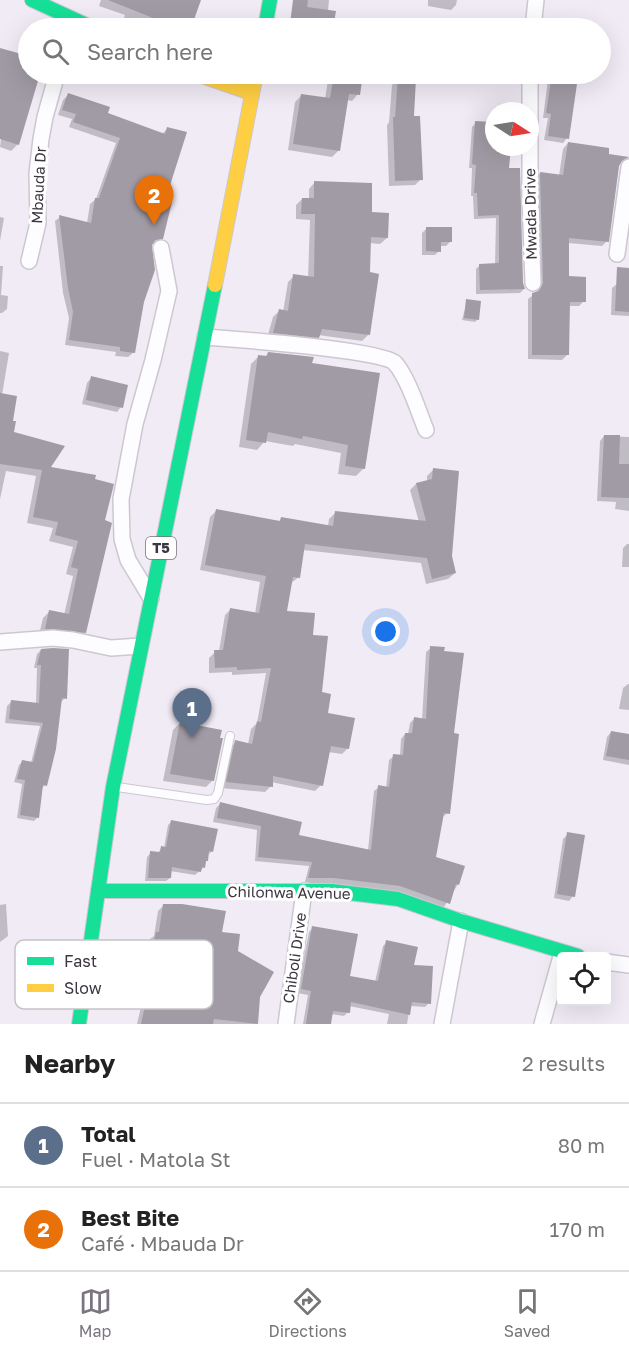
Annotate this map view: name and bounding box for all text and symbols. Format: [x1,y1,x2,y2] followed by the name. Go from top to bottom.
[18,18,611,84] search box
[39,35,72,68] icon: search
[87,38,213,65] text: Search here
[485,102,539,156] north arrow
[27,146,49,224] street label: Mbauda Dr
[520,168,540,260] street label: Mwada Drive
[134,176,174,225] pin: 2
[146,537,176,559] road number: T5
[371,617,400,646] your location
[172,688,212,738] pin: 1
[227,882,351,902] street label: Chilonwa Avenue
[279,911,309,1004] street label: Chiboli Drive
[15,940,213,1009] legend
[64,951,97,971] text: Fast
[557,952,611,1006] map controls
[557,952,611,1006] button: locate
[64,978,102,998] text: Slow
[24,1048,115,1079] text: Nearby
[522,1051,605,1075] text: 2 results
[81,1120,136,1147] text: Total
[38,1133,49,1157] text: 1
[558,1133,605,1157] text: 80 m
[81,1147,230,1171] text: Fuel · Matola St
[81,1204,179,1231] text: Best Bite
[37,1217,50,1241] text: 2
[550,1217,605,1241] text: 170 m
[81,1231,244,1255] text: Café · Mbauda Dr
[79,1285,112,1341] tab: Map
[269,1285,347,1341] tab: Directions
[504,1285,550,1341] tab: Saved

